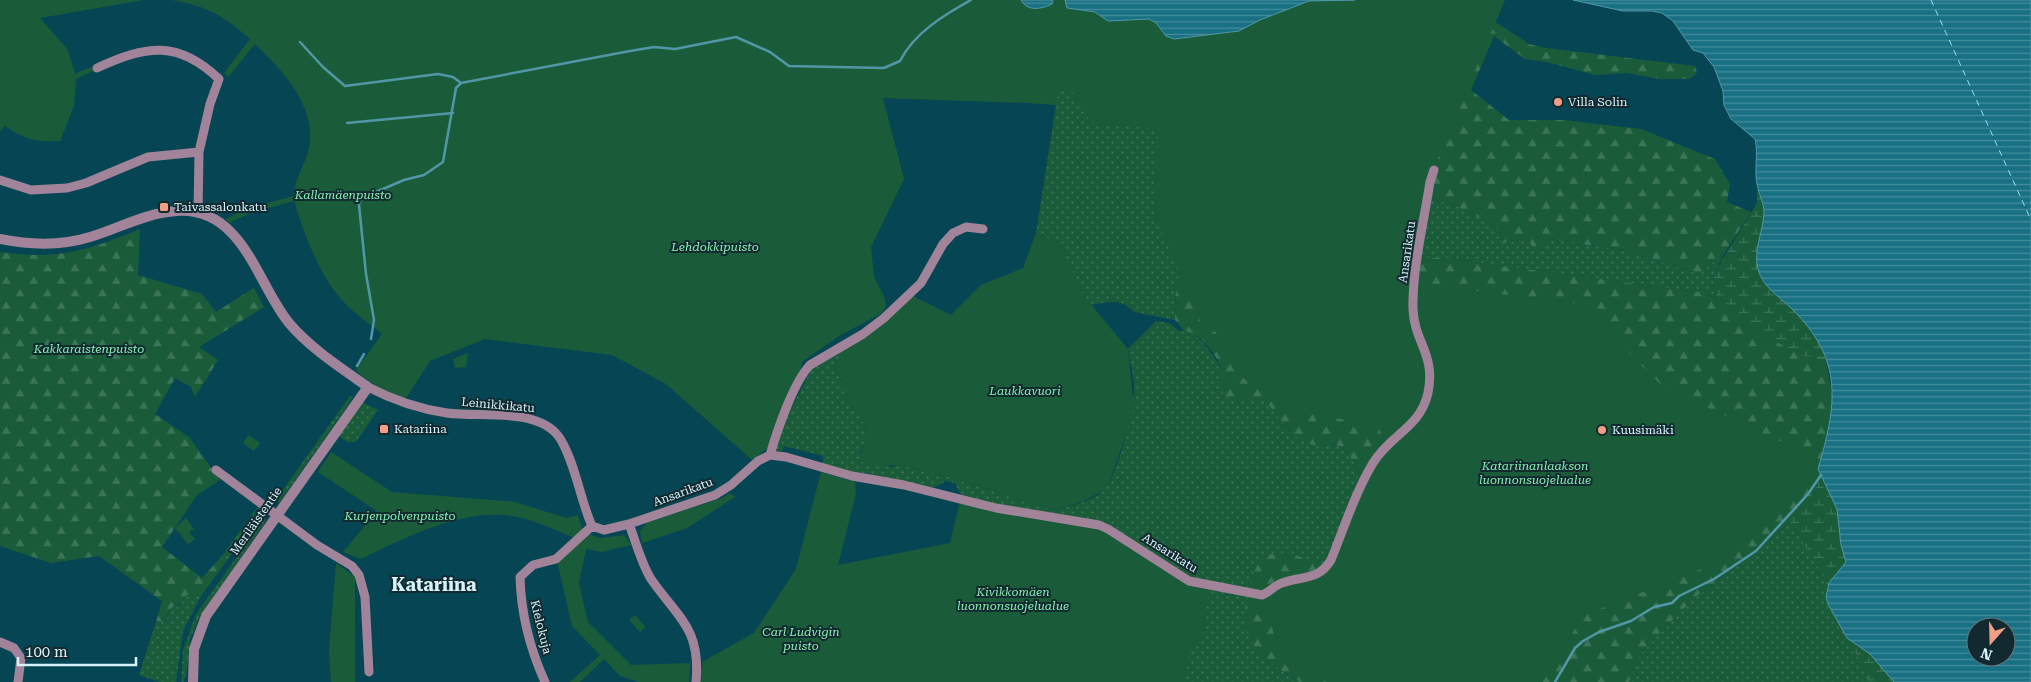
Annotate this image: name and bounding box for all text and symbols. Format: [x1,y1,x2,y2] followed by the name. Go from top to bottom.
[1568,95,1628,109] place label: Villa Solin
[1552,96,1564,108] marker: Villa Solin
[294,188,391,202] park label: Kallamäenpuisto
[174,200,267,214] place label: Taivassalonkatu
[158,201,170,213] marker: Taivassalonkatu
[1396,220,1418,284] street label: Ansarikatu
[670,240,759,254] park label: Lehdokkipuisto
[33,342,144,356] park label: Kakkaraistenpuisto
[988,384,1061,398] park label: Laukkavuori
[461,395,536,415] street label: Leinikkikatu
[394,422,447,436] place label: Katariina
[378,423,390,435] marker: Katariina
[1612,423,1674,437] place label: Kuusimäki
[1596,424,1608,436] marker: Kuusimäki
[1479,459,1591,487] park label: Katariinanlaakson luonnonsuojelualue
[651,475,715,509] street label: Ansarikatu
[227,484,285,558] street label: Meriläistentie
[344,509,455,523] park label: Kurjenpolvenpuisto
[1140,530,1201,576] street label: Ansarikatu
[391,574,477,595] district label: Katariina
[957,585,1069,613] park label: Kivikkomäen luonnonsuojelualue
[528,599,555,656] street label: Kielokuja
[1966,617,2016,667] north arrow
[762,625,840,653] park label: Carl Ludvigin puisto
[18,634,135,666] scale bar
[25,643,68,661] text: 100 m
[1979,645,1994,664] text: N

